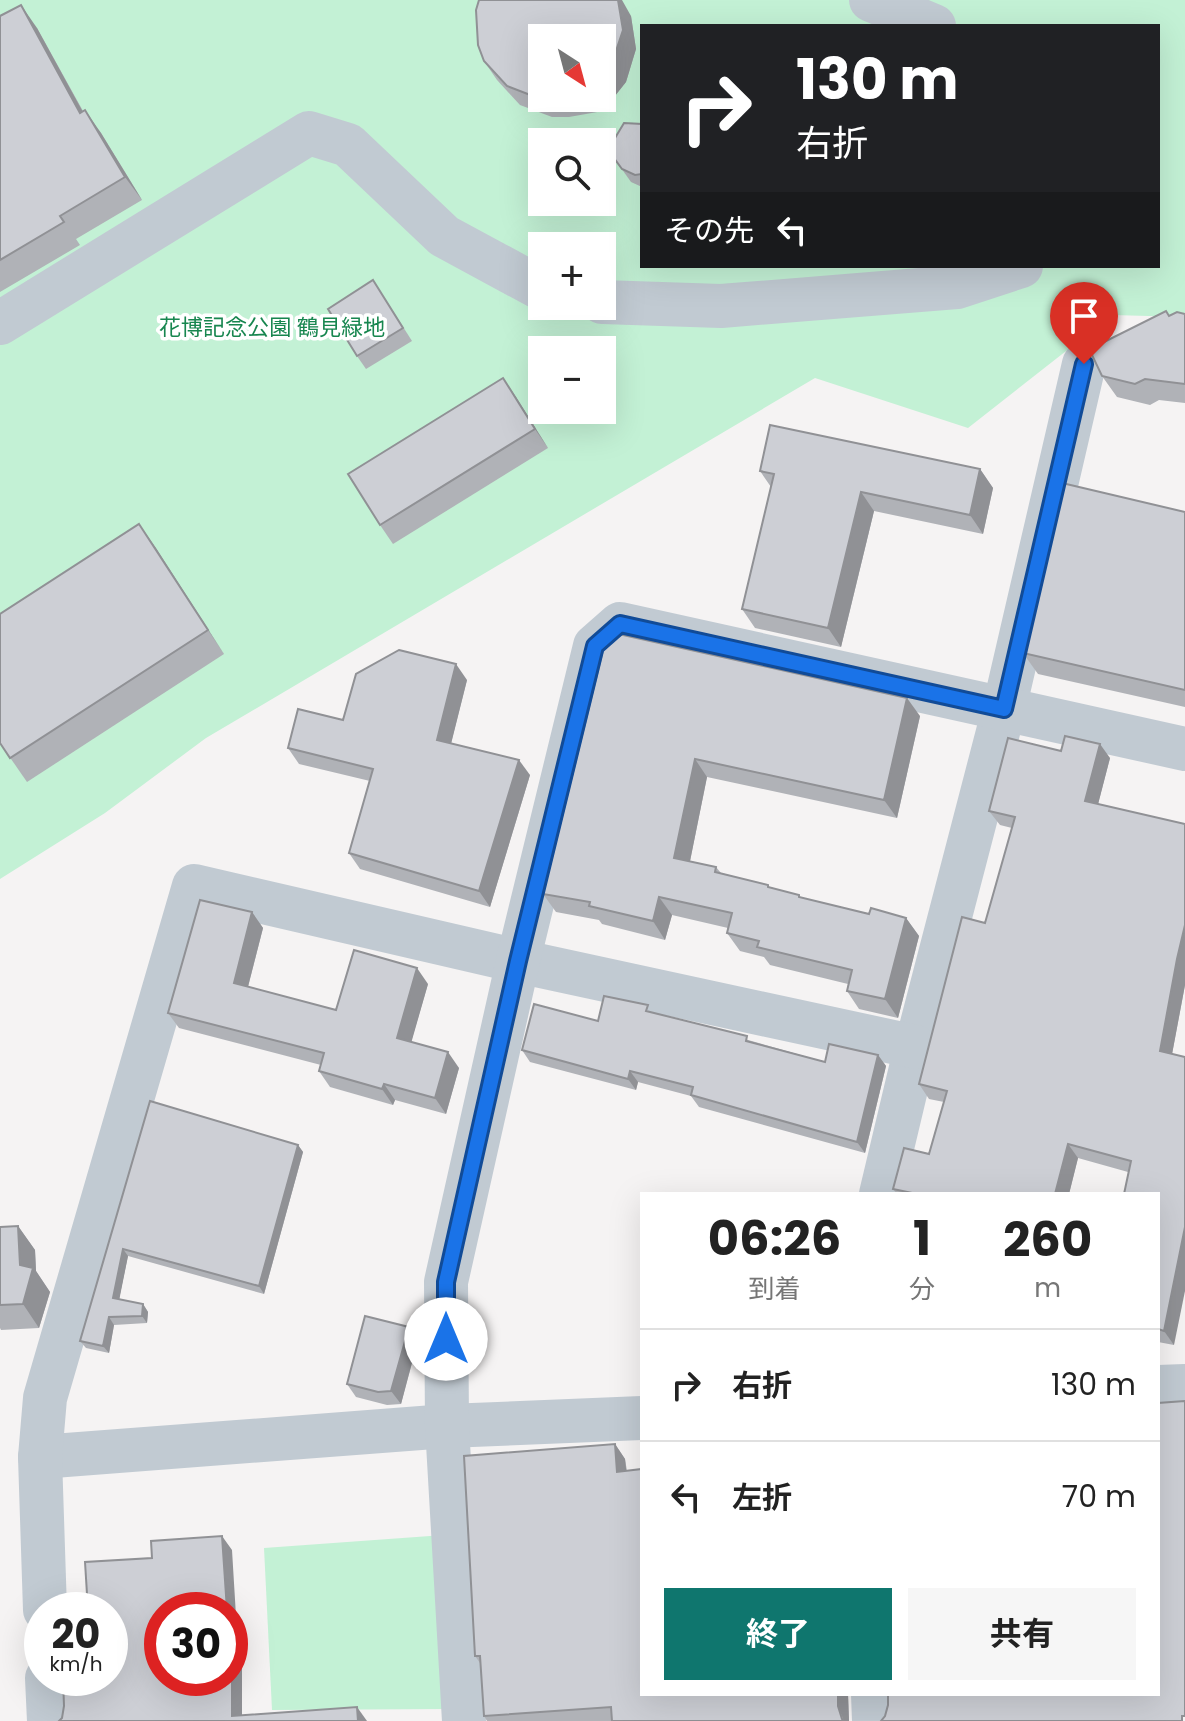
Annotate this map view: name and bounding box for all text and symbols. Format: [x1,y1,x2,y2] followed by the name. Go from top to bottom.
[528,24,616,112] north arrow
[528,24,616,424] map controls
[796,40,959,119] text: 130 m
[664,56,768,160] icon: right
[796,118,868,169] text: 右折
[528,128,616,216] button: search
[770,208,814,252] icon: left
[664,209,754,252] text: その先
[528,232,616,320] button: +
[1050,282,1118,364] pin
[1062,294,1106,338] icon: arrive
[159,312,385,343] park label: 花博記念公園 鶴見緑地
[528,336,616,424] button: −
[708,1205,841,1272] text: 06:26
[913,1205,931,1272] text: 1
[1003,1206,1092,1273] text: 260
[1034,1270,1061,1306] text: m
[749,1271,801,1307] text: 到着
[909,1271,935,1307] text: 分
[404,1297,488,1381] position arrow
[664,1363,708,1407] icon: right
[1051,1363,1136,1406] text: 130 m
[732,1364,792,1407] text: 右折
[664,1475,708,1519] icon: left
[1062,1475,1136,1518] text: 70 m
[732,1476,792,1519] text: 左折
[664,1588,892,1680] button: 終了
[908,1588,1136,1680] button: 共有
[144,1592,248,1696] speed limit sign: 30
[52,1606,100,1662] text: 20
[49,1650,103,1678] text: km/h

